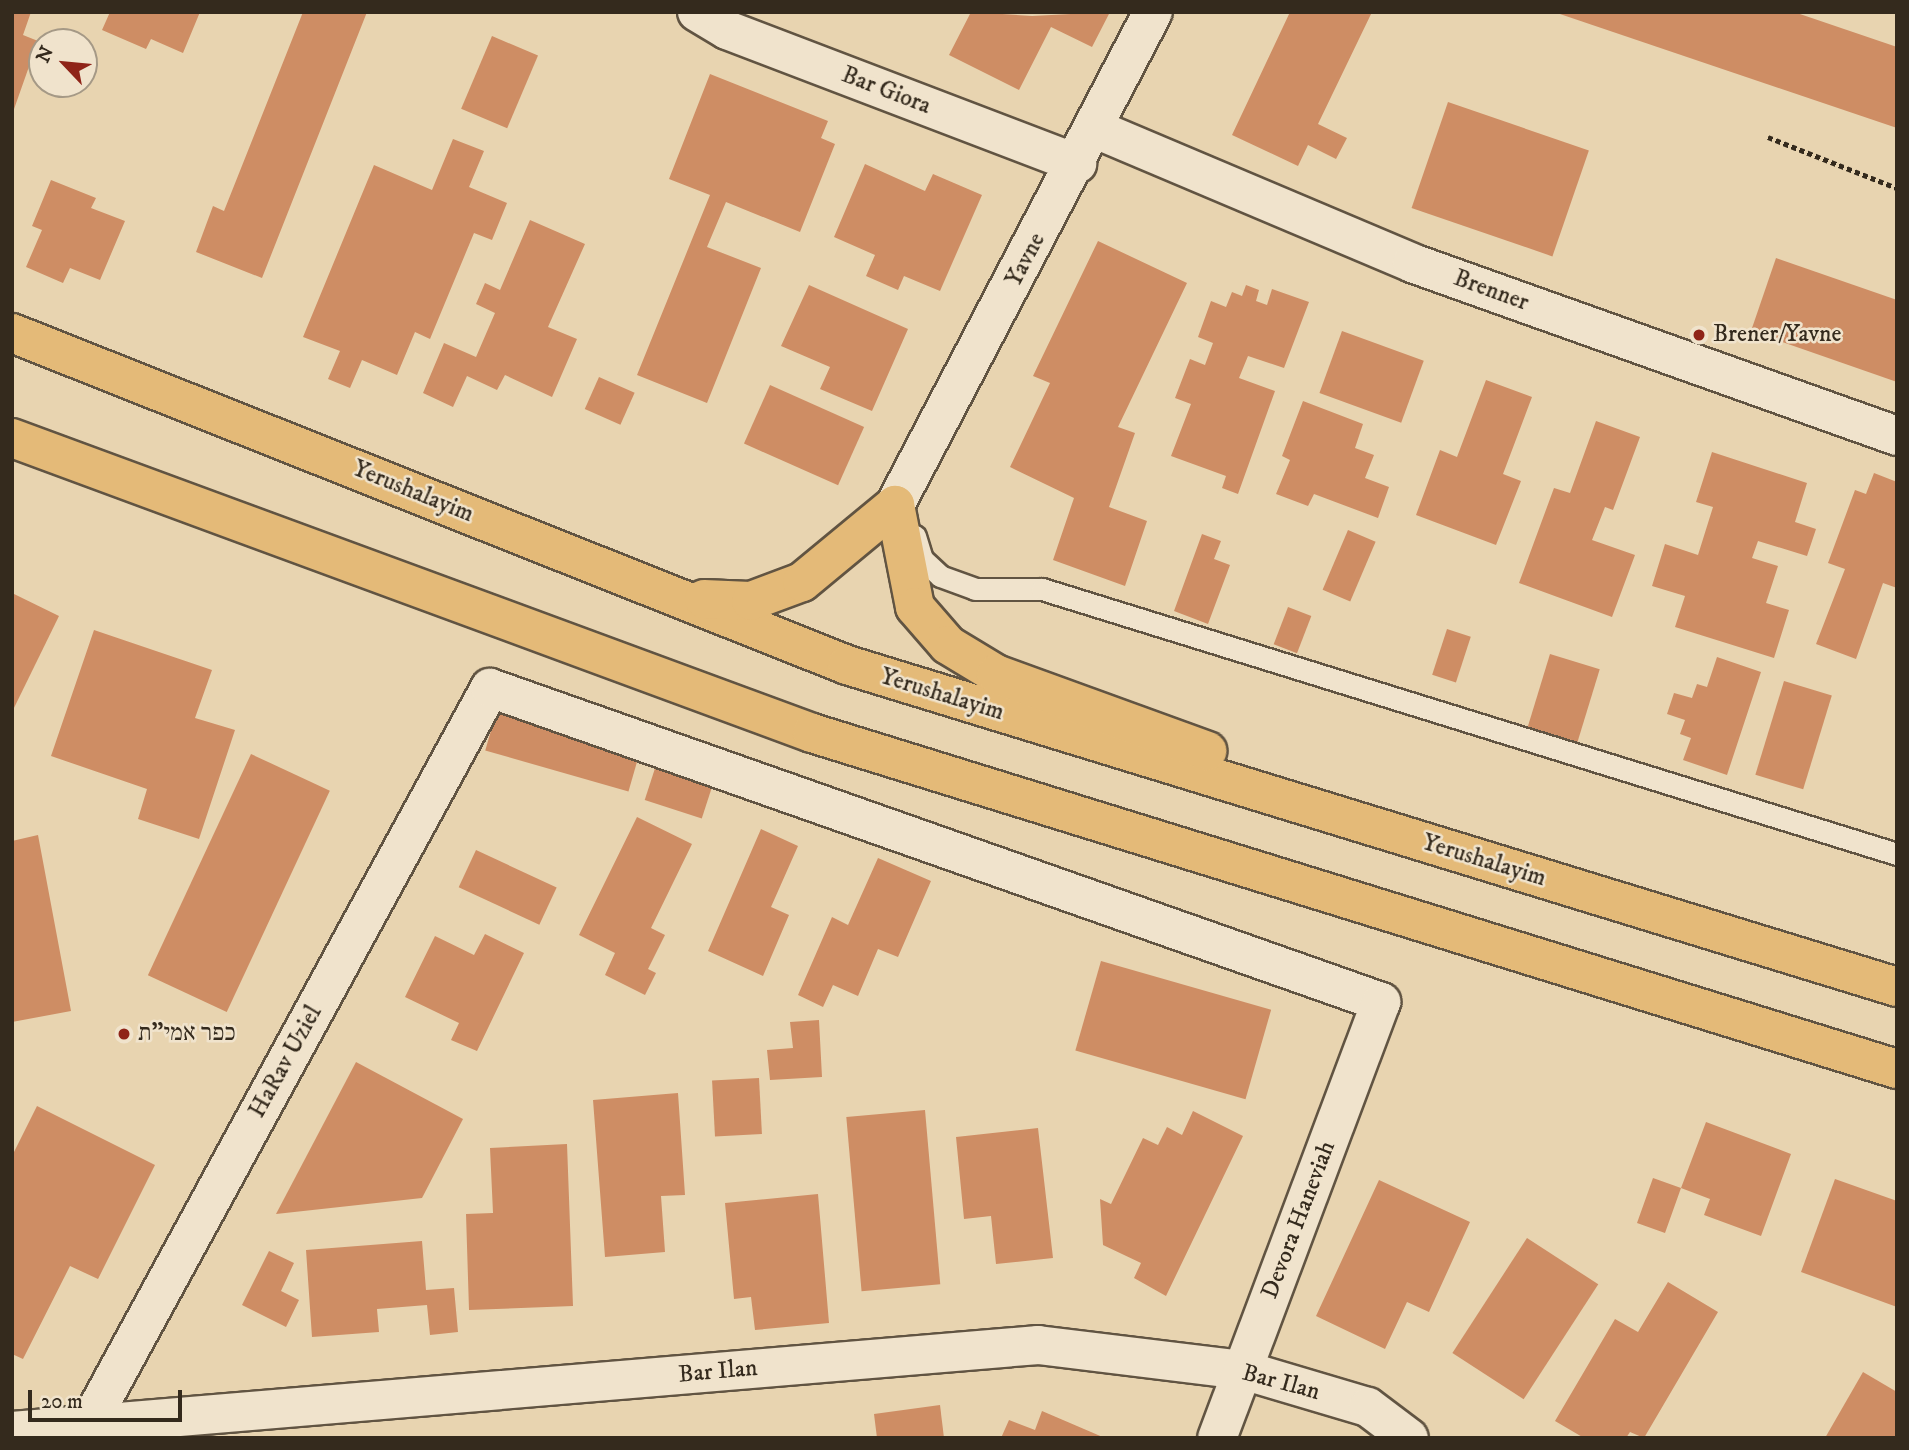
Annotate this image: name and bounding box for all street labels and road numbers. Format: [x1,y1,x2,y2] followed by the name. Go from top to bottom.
[837,61,935,121] street label: Bar Giora
[1000,228,1052,292] street label: Yavne
[1450,264,1532,318] street label: Brenner
[348,455,478,529] street label: Yerushalayim
[877,663,1007,727] street label: Yerushalayim
[1419,829,1549,893] street label: Yerushalayim
[243,1001,329,1123] street label: HaRav Uziel
[1256,1137,1342,1303] street label: Devora Haneviah
[677,1354,759,1390] street label: Bar Ilan
[1239,1359,1323,1407] street label: Bar Ilan

